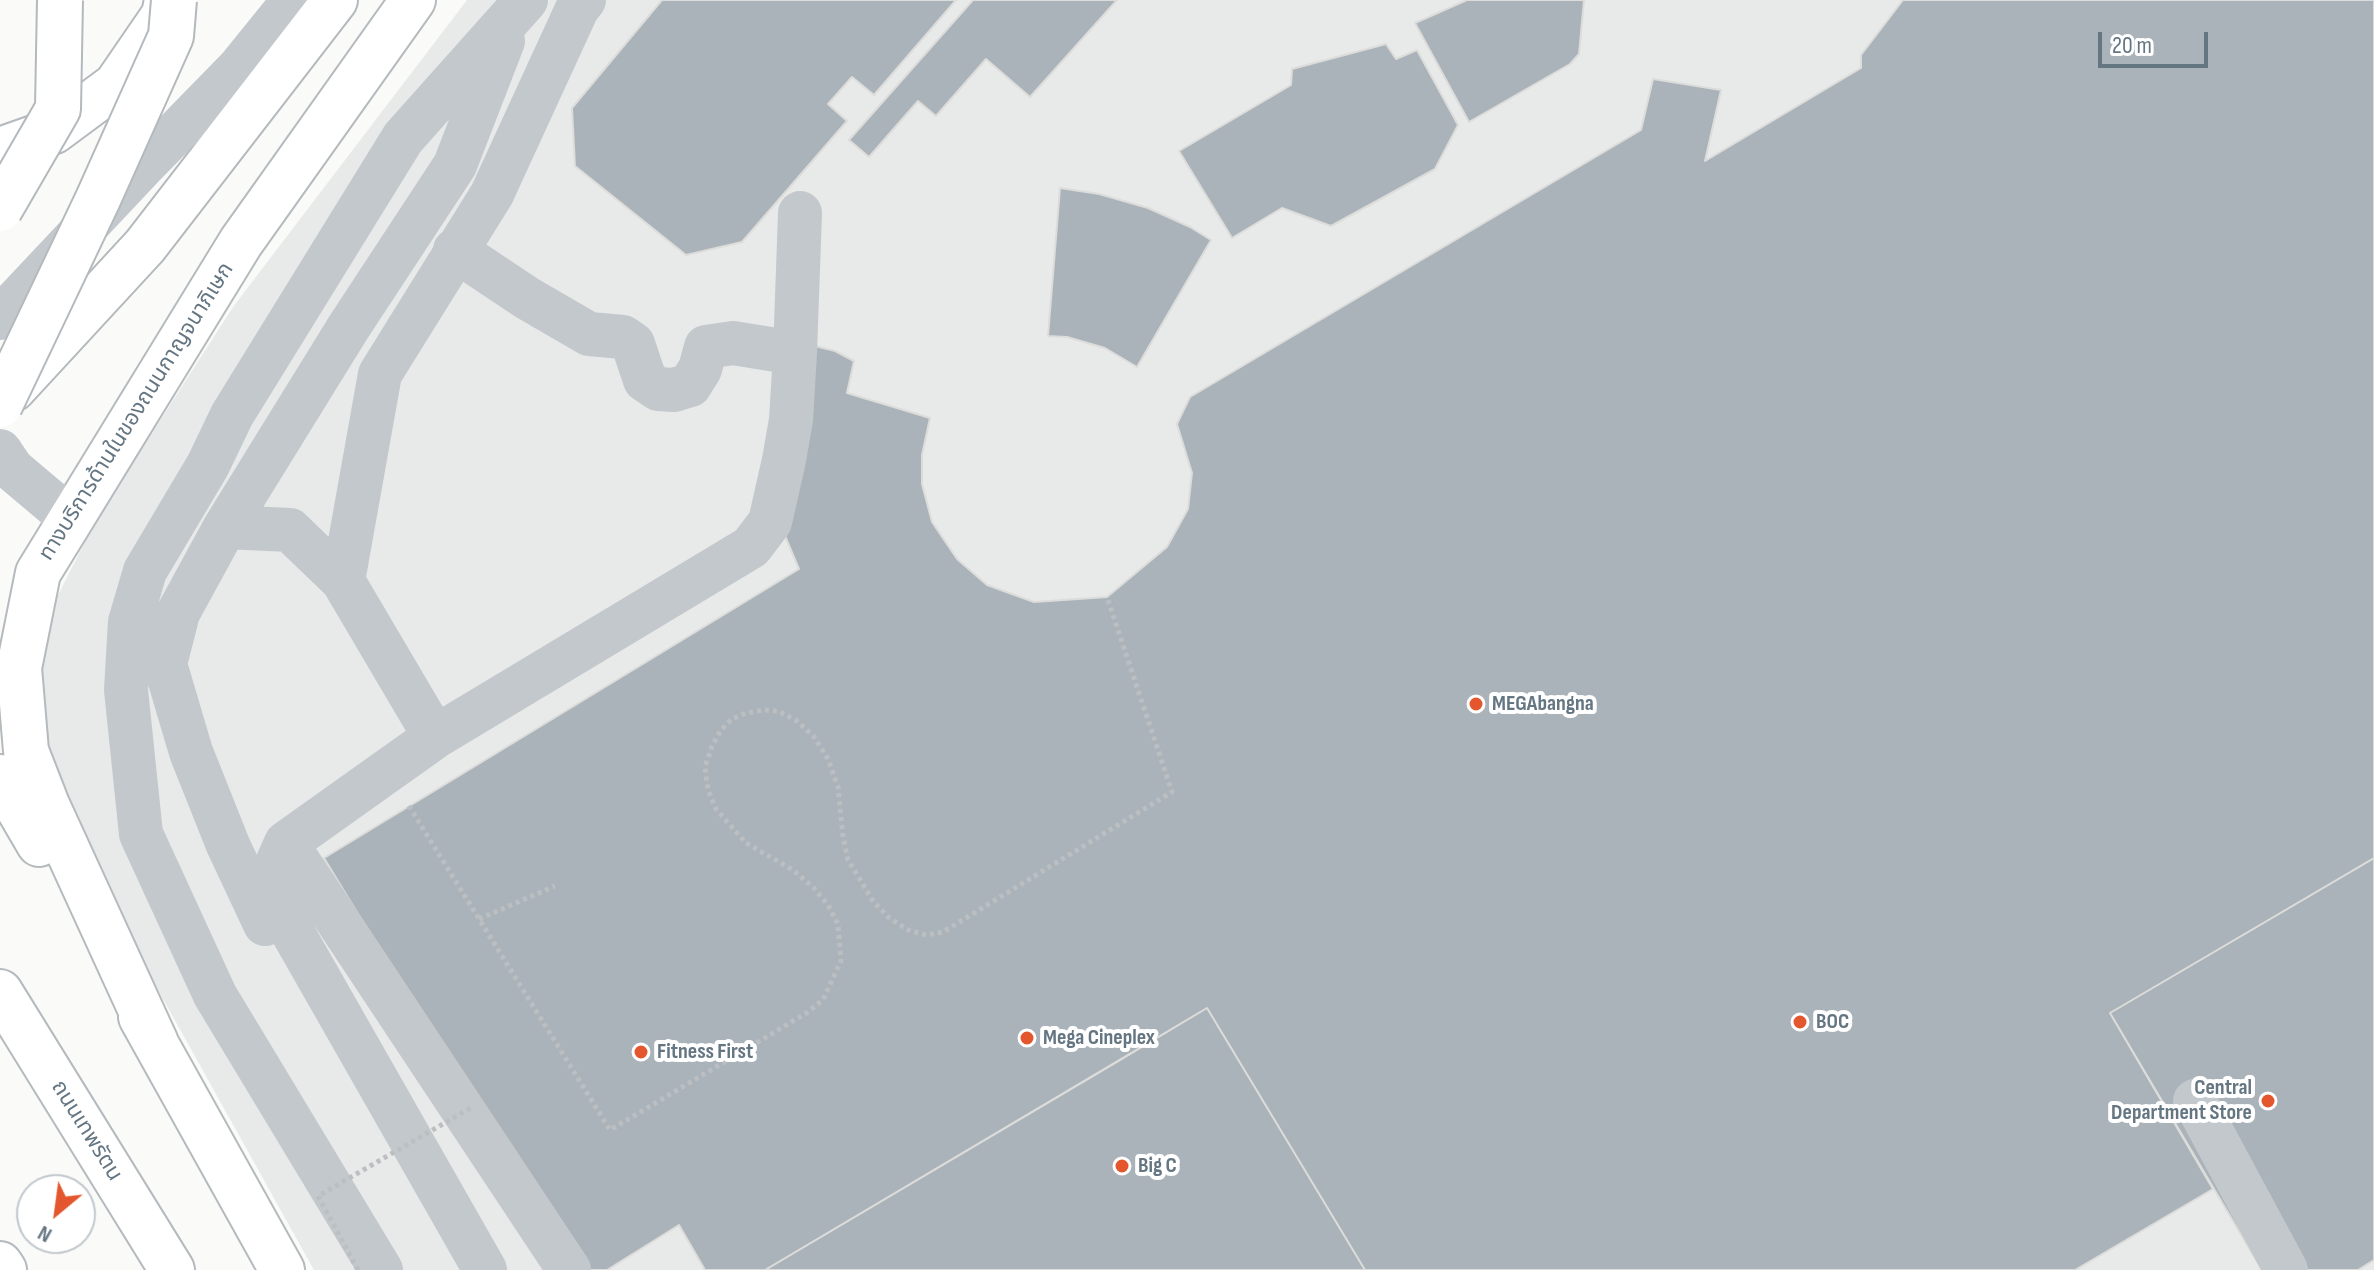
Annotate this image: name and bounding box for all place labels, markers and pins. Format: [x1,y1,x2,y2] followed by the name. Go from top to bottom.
[1492,691,1594,717] place label: MEGAbangna
[1467,695,1485,713] marker: MEGAbangna
[1816,1009,1849,1035] place label: BOC
[1791,1013,1809,1031] marker: BOC
[1043,1025,1155,1051] place label: Mega Cineplex
[1018,1029,1036,1047] marker: Mega Cineplex
[657,1039,753,1065] place label: Fitness First
[632,1043,650,1061] marker: Fitness First
[2111,1075,2252,1126] place label: Central Department Store
[2259,1092,2277,1110] marker: Central Department Store
[1138,1153,1177,1179] place label: Big C
[1113,1157,1131,1175] marker: Big C

